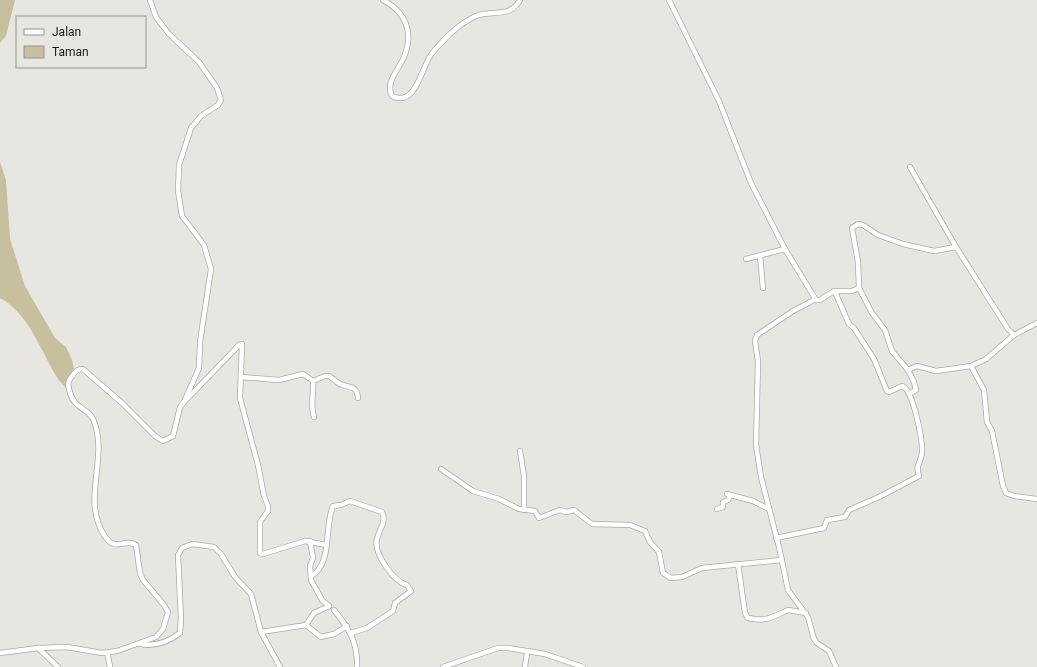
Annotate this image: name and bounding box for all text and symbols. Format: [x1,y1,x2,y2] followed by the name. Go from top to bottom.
[16,16,146,68] legend
[52,25,81,39] text: Jalan
[52,45,89,59] text: Taman

